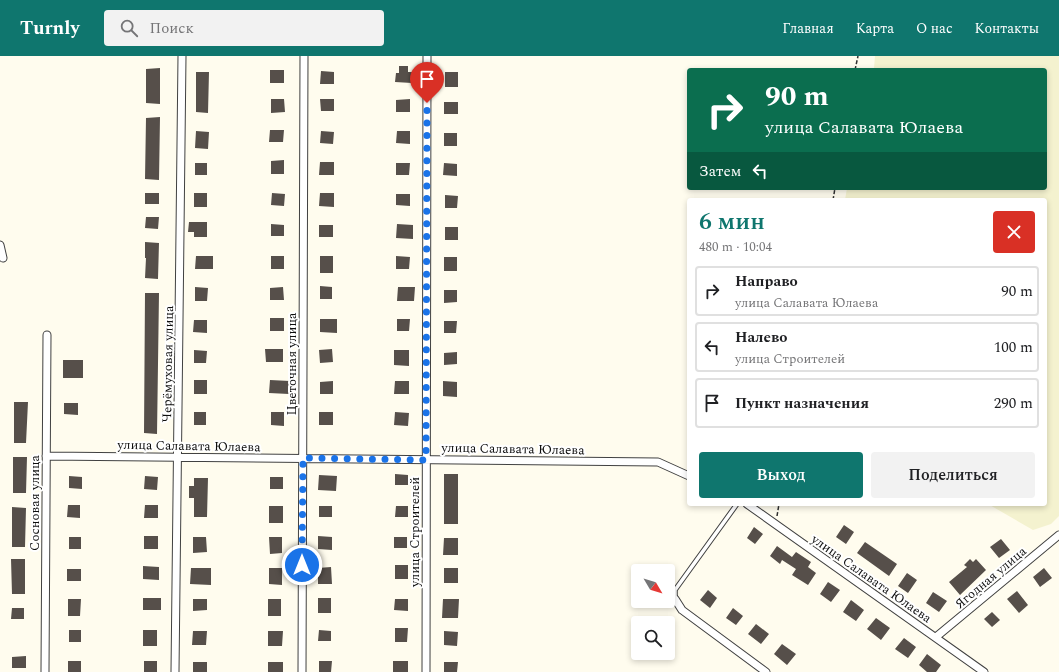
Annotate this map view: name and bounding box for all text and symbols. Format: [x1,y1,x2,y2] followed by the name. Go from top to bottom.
[104,10,384,46] search box
[20,14,80,43] text: Turnly
[118,17,140,39] icon: search
[150,17,194,40] text: Поиск
[782,18,834,39] text: Главная
[856,18,894,39] text: Карта
[916,18,953,39] text: О нас
[975,18,1039,39] text: Контакты
[410,62,444,103] pin
[416,68,438,90] icon: arrive
[765,75,829,118] text: 90 m
[699,84,751,136] icon: right
[765,114,963,141] text: улица Салавата Юлаева
[699,160,741,183] text: Затем
[749,160,771,182] icon: left
[699,204,765,240] text: 6 мин
[993,211,1035,253] button: close
[699,237,772,257] text: 480 m · 10:04
[735,270,798,293] text: Направо
[701,280,723,302] icon: right
[1001,280,1033,303] text: 90 m
[735,293,878,313] text: улица Салавата Юлаева
[157,305,179,423] street label: Черёмуховая улица
[282,312,302,415] street label: Цветочная улица
[735,326,788,349] text: Налево
[701,336,723,358] icon: left
[994,336,1033,359] text: 100 m
[735,349,845,369] text: улица Строителей
[701,392,723,414] icon: arrive
[735,392,869,415] text: Пункт назначения
[994,392,1033,415] text: 290 m
[116,435,261,457] street label: улица Салавата Юлаева
[440,438,585,460] street label: улица Салавата Юлаева
[699,452,863,498] button: Выход
[871,452,1035,498] button: Поделиться
[25,454,45,551] street label: Сосновая улица
[405,477,425,588] street label: улица Строителей
[806,529,936,628] street label: улица Салавата Юлаева
[950,541,1031,614] street label: Ягодная улица
[281,544,323,586] position arrow
[631,564,675,608] north arrow
[631,564,675,660] map controls
[631,616,675,660] button: search

